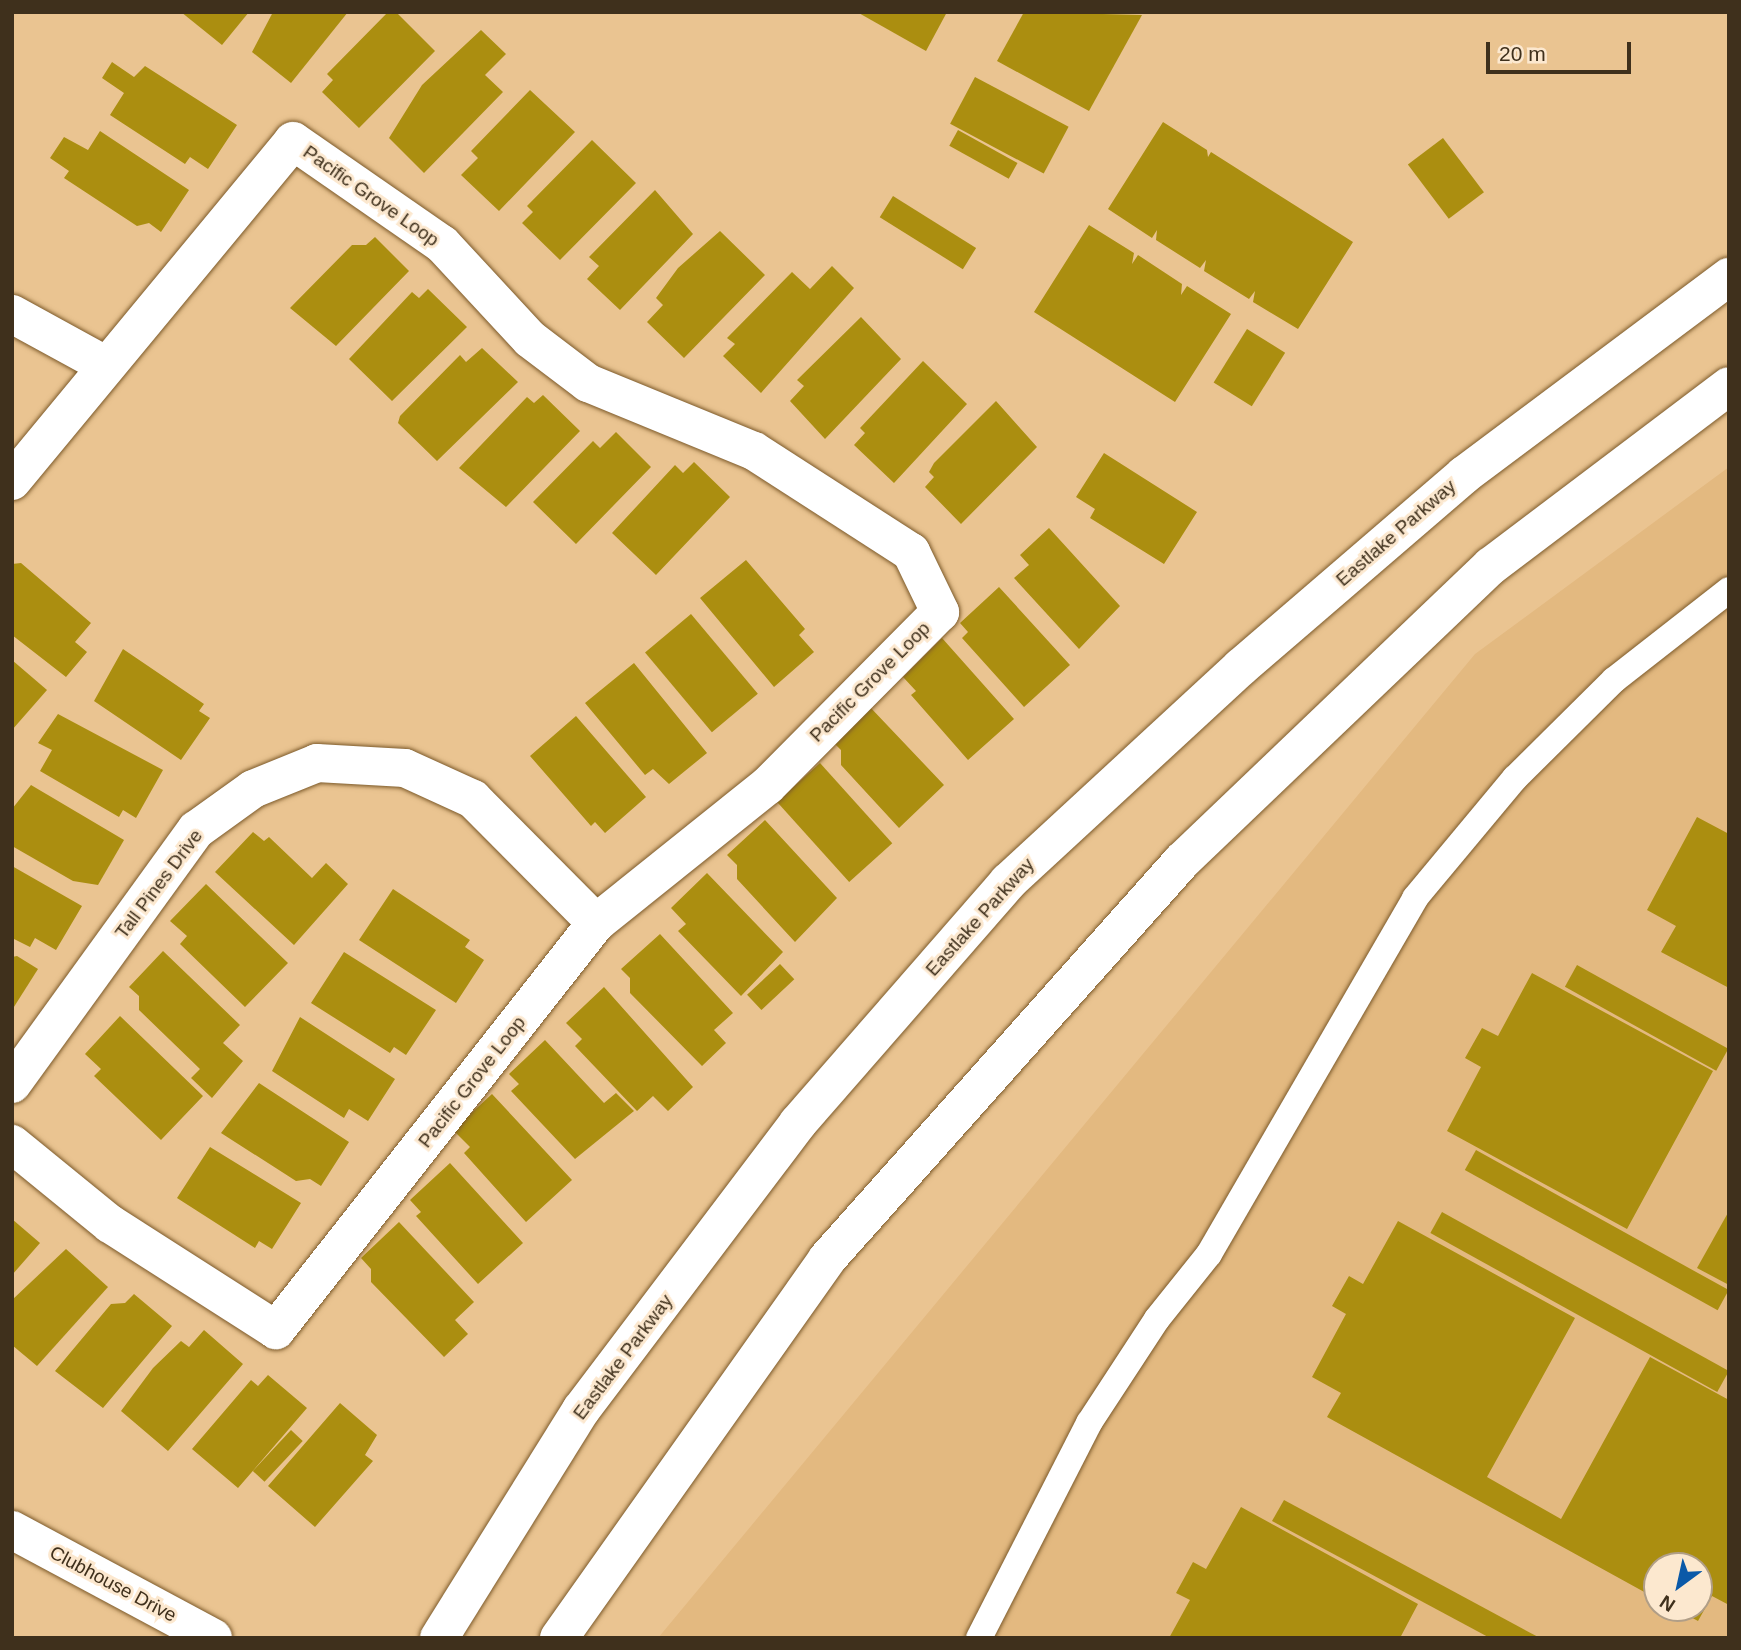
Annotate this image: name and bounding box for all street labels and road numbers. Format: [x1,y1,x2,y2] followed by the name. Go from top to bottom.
[299,141,443,251] street label: Pacific Grove Loop
[1332,475,1460,591] street label: Eastlake Parkway
[805,617,935,747] street label: Pacific Grove Loop
[110,825,208,943] street label: Tall Pines Drive
[921,853,1039,981] street label: Eastlake Parkway
[414,1012,530,1152] street label: Pacific Grove Loop
[568,1290,678,1424] street label: Eastlake Parkway
[46,1541,180,1627] street label: Clubhouse Drive

